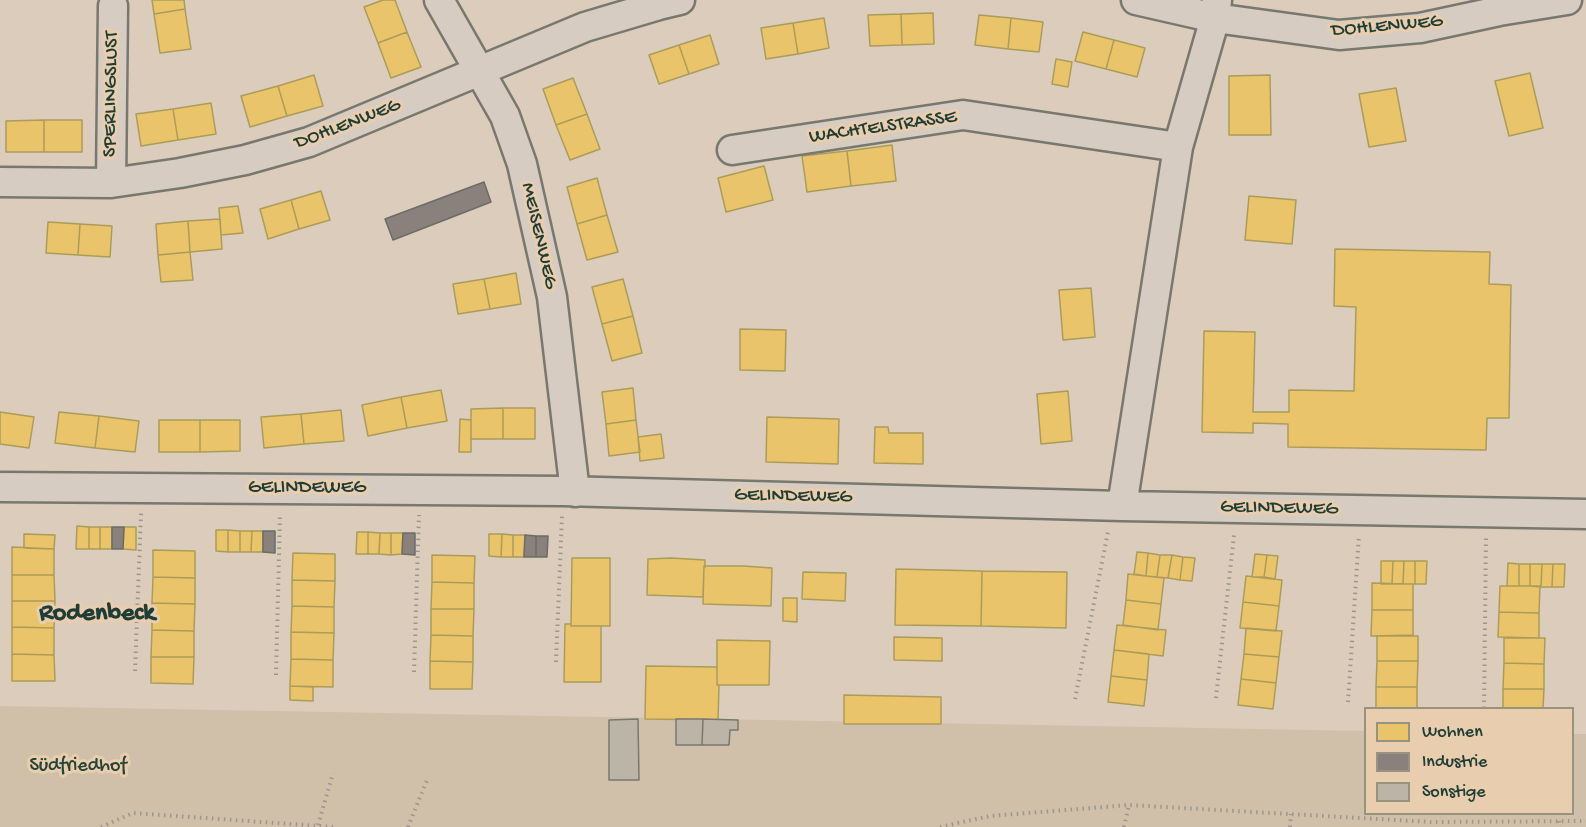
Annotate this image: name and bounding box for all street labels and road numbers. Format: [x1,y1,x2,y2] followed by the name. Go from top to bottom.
[1330,10,1444,44] street label: DOHLENWEG
[99,31,125,157] street label: SPERLINGSLUST
[292,94,404,156] street label: DOHLENWEG
[808,106,958,150] street label: WACHTELSTRASSE
[514,181,562,291] street label: MEISENWEG
[248,477,366,501] street label: GELINDEWEG
[734,484,852,510] street label: GELINDEWEG
[1220,496,1338,522] street label: GELINDEWEG

